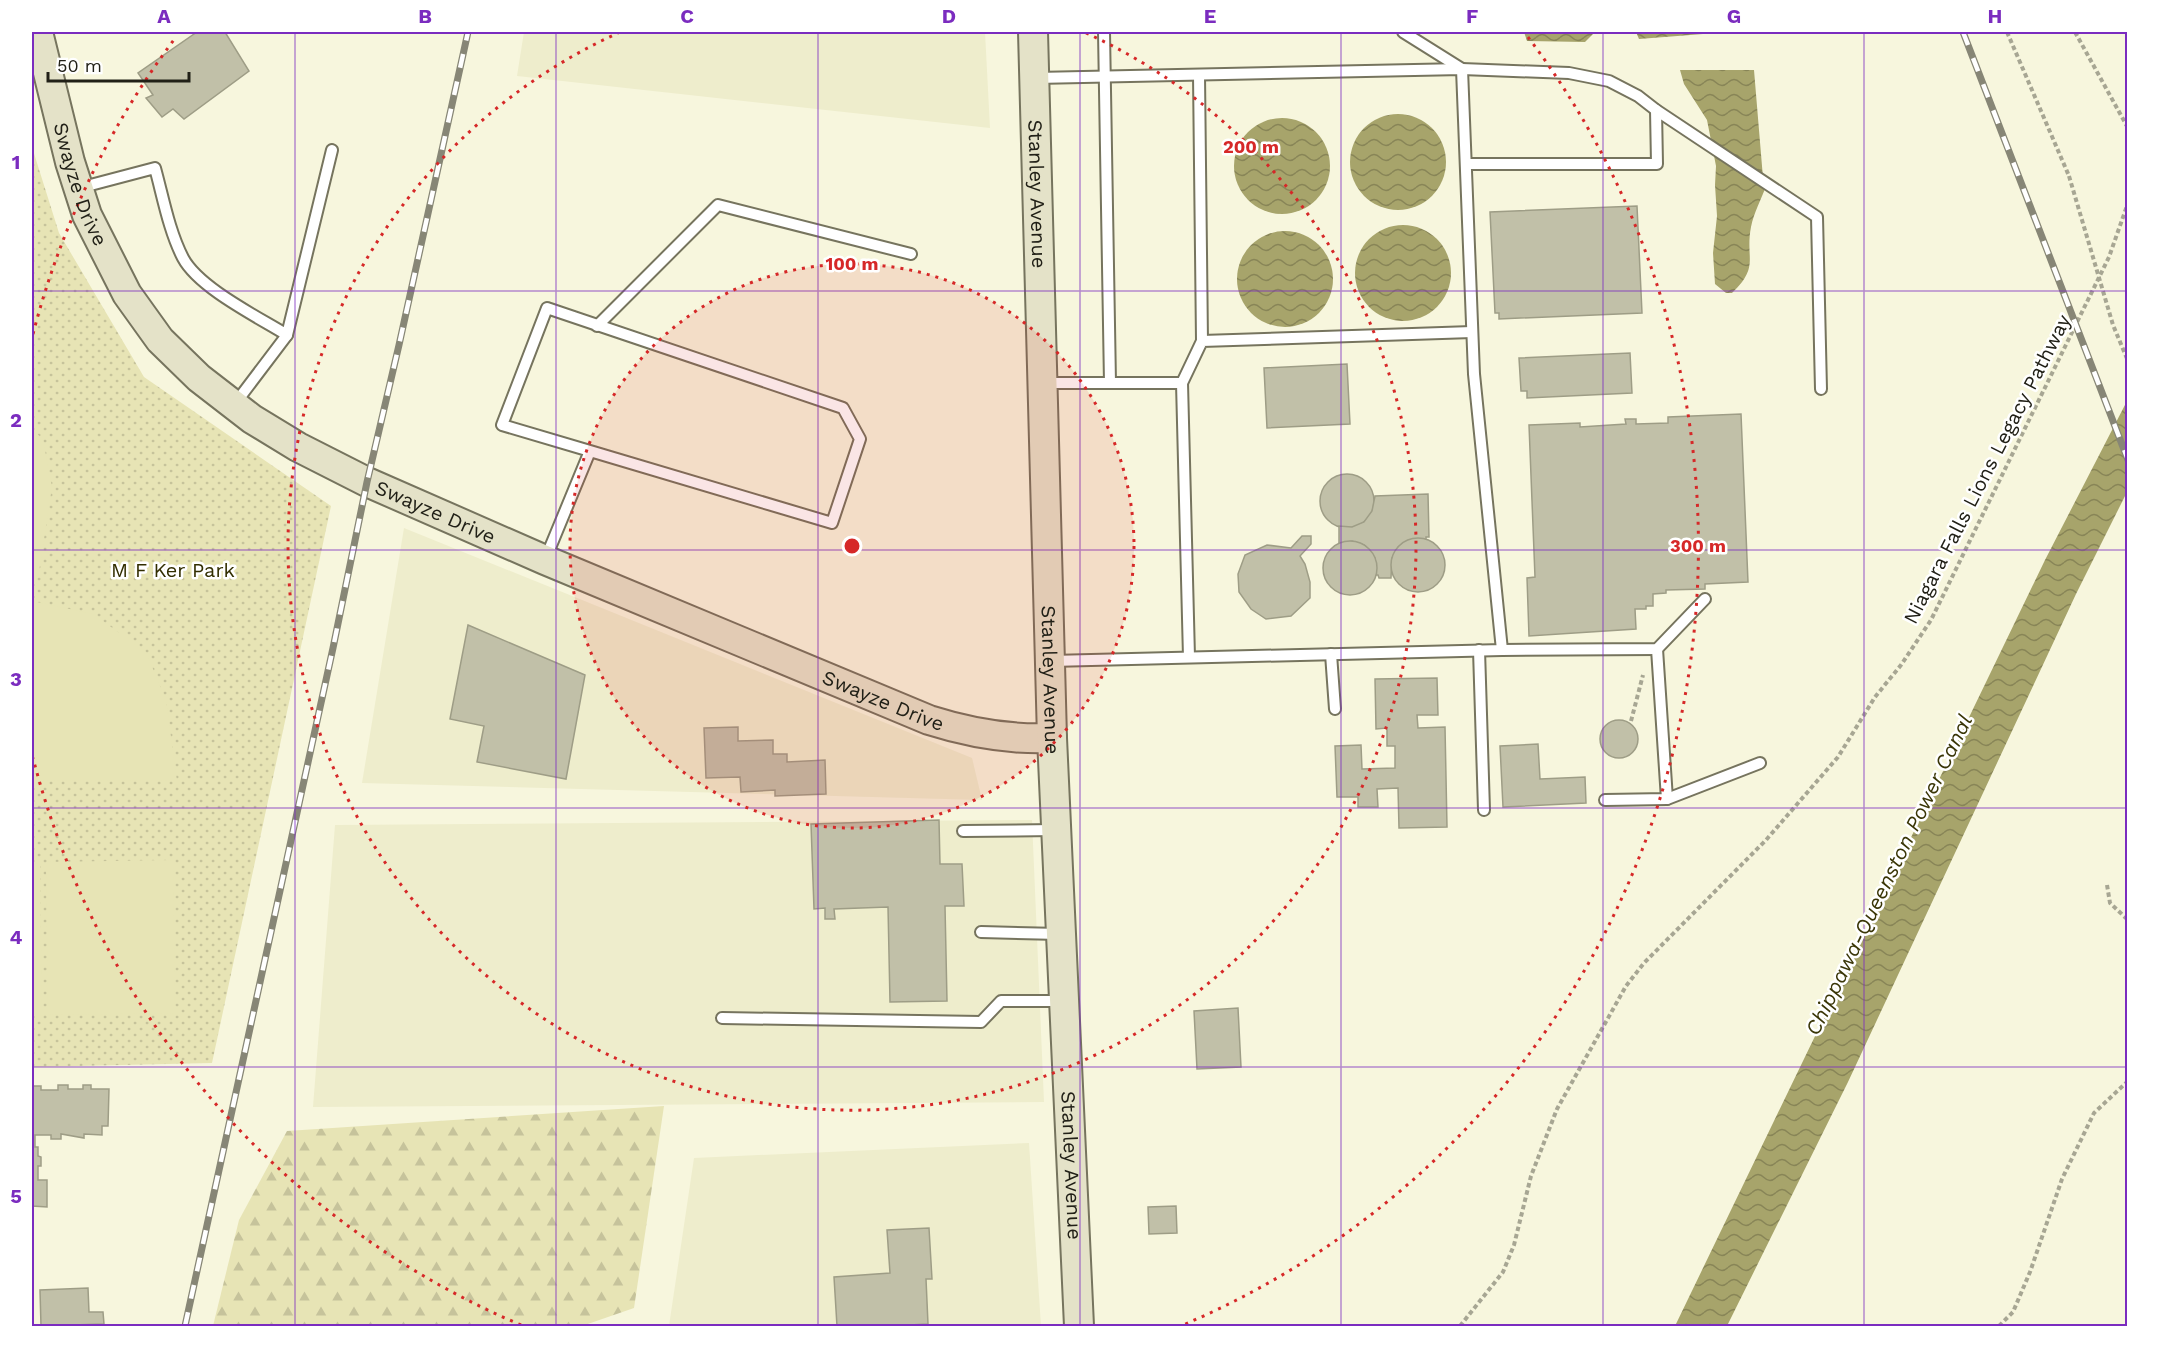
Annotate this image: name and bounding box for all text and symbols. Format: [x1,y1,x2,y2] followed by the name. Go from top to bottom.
[157,4,171,28] text: A
[418,4,432,28] text: B
[680,4,694,28] text: C
[942,4,956,28] text: D
[1204,4,1216,28] text: E
[1466,4,1478,28] text: F
[1727,4,1741,28] text: G
[1988,4,2002,28] text: H
[48,45,189,83] scale bar
[57,55,102,76] text: 50 m
[1023,119,1051,269] street label: Stanley Avenue
[49,120,113,250] street label: Swayze Drive
[1223,136,1279,157] text: 200 m
[12,150,20,174] text: 1
[825,253,879,274] text: 100 m
[1898,310,2076,628] street label: Niagara Falls Lions Legacy Pathway
[10,408,22,432] text: 2
[371,475,499,549] street label: Swayze Drive
[1670,535,1726,556] text: 300 m
[842,536,862,556] centre of rings
[111,558,235,582] park label: M F Ker Park
[1036,605,1065,755] street label: Stanley Avenue
[819,665,947,736] street label: Swayze Drive
[10,667,22,691] text: 3
[1800,710,1977,1039] water label: Chippawa-Queenston Power Canal
[10,925,23,949] text: 4
[1056,1090,1087,1240] street label: Stanley Avenue
[10,1184,22,1208] text: 5

